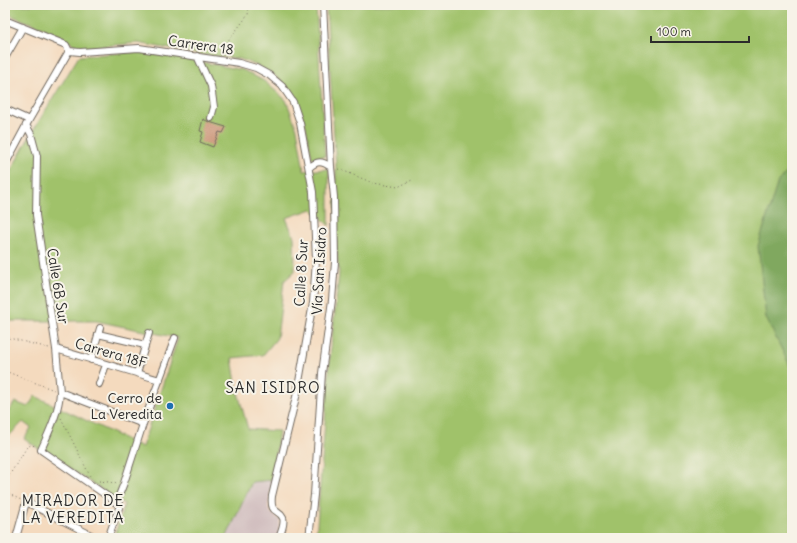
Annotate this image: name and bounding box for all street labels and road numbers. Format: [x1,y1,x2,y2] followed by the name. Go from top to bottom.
[167,31,235,59] street label: Carrera 18
[308,227,330,315] street label: Vía San Isidro
[290,239,312,307] street label: Calle 8 Sur
[43,247,73,325] street label: Calle 6B Sur
[73,334,149,372] street label: Carrera 18F

